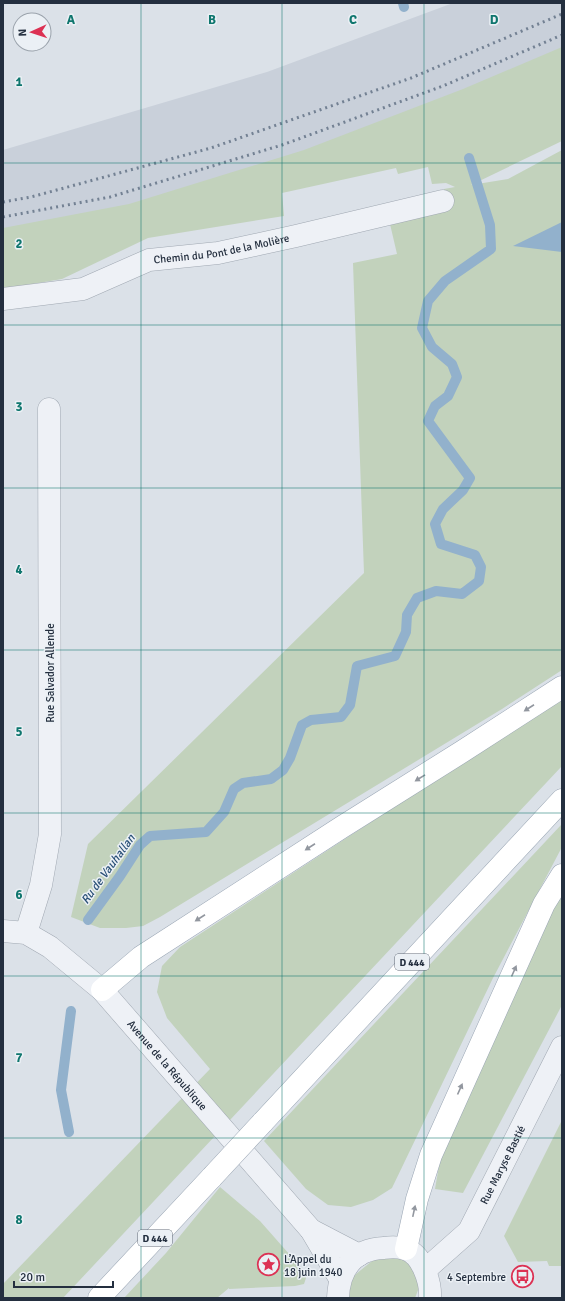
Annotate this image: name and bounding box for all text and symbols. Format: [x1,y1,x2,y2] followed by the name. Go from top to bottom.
[12,12,52,52] north arrow
[67,12,76,28] text: A
[208,12,216,28] text: B
[349,12,357,28] text: C
[490,12,499,28] text: D
[16,28,29,37] text: N
[15,74,23,90] text: 1
[153,232,290,266] street label: Chemin du Pont de la Molière
[15,236,23,252] text: 2
[15,399,23,415] text: 3
[15,562,23,578] text: 4
[44,623,57,723] street label: Rue Salvador Allende
[524,704,535,712] one-way arrow
[15,724,23,740] text: 5
[414,775,426,782] one-way arrow
[78,831,139,907] water label: Ru de Vauhallan
[304,844,316,851] one-way arrow
[15,887,23,903] text: 6
[195,914,206,922] one-way arrow
[395,954,429,970] road number: D 444
[511,964,517,976] one-way arrow
[124,1018,210,1113] street label: Avenue de la République
[15,1050,23,1066] text: 7
[457,1084,463,1095] one-way arrow
[478,1123,528,1207] street label: Rue Maryse Bastié
[412,1204,418,1217] one-way arrow
[15,1212,23,1228] text: 8
[138,1230,172,1246] road number: D 444
[256,1252,282,1278] place icon: L’Appel du 18 juin 1940
[284,1253,343,1279] place label: L’Appel du 18 juin 1940
[14,1263,113,1289] scale bar
[509,1264,535,1290] bus stop icon: 4 Septembre
[20,1270,45,1285] text: 20 m
[447,1271,506,1284] place label: 4 Septembre

